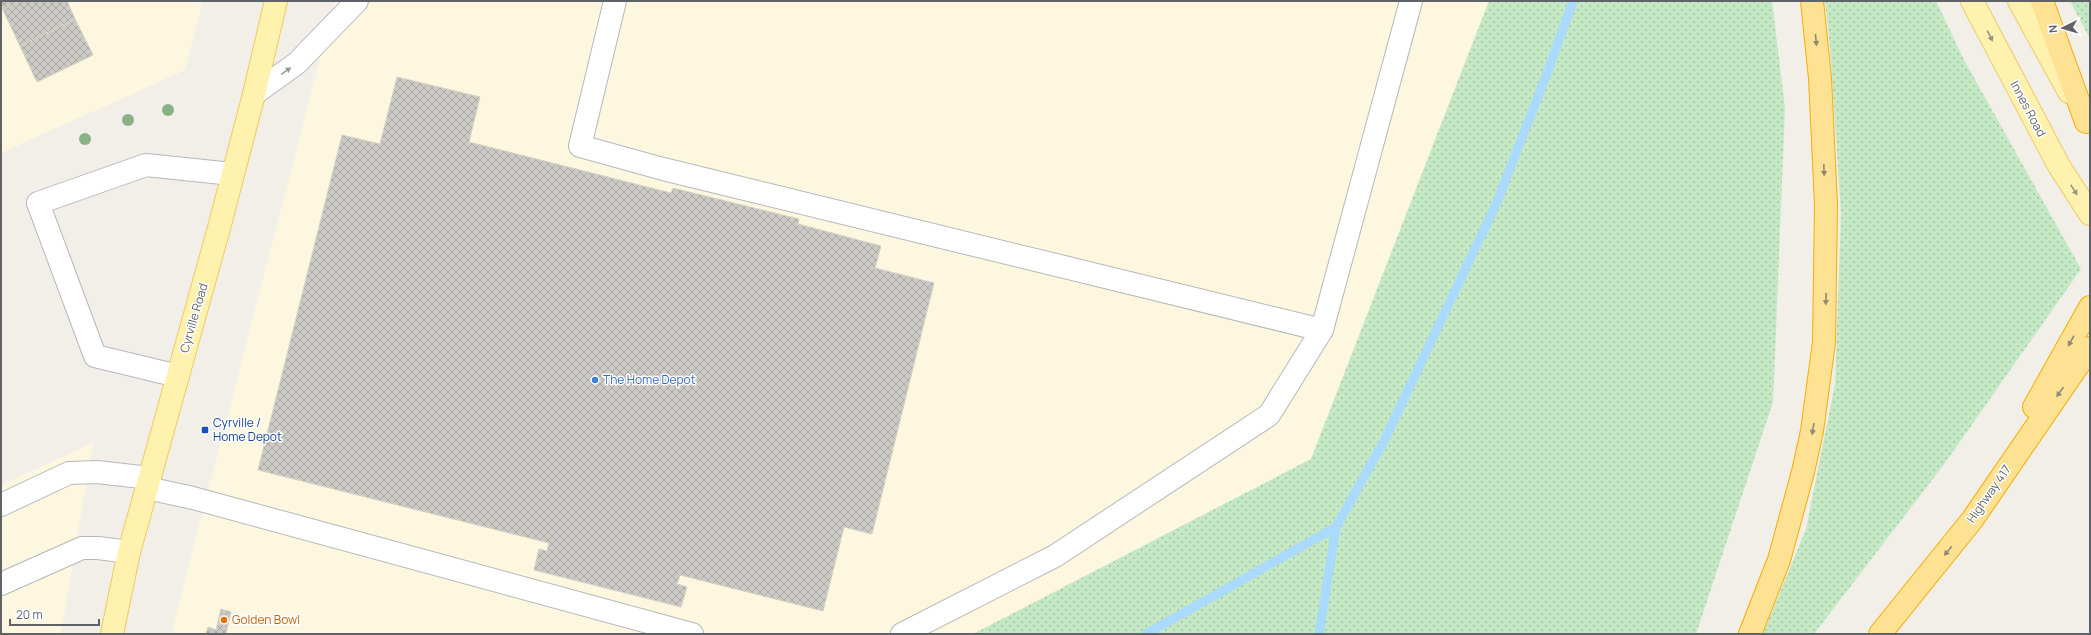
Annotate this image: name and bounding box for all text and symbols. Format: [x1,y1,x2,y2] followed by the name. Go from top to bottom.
[2043,8,2083,48] north arrow
[2045,24,2060,34] text: N
[1987,30,1993,42] one-way arrow
[1813,34,1820,46] one-way arrow
[280,67,291,75] one-way arrow
[2007,78,2050,140] street label: Innes Road
[1821,164,1828,176] one-way arrow
[2071,184,2078,196] one-way arrow
[175,281,212,355] street label: Cyrville Road
[1823,293,1829,306] one-way arrow
[2068,335,2074,347] one-way arrow
[603,371,696,388] place label: The Home Depot
[590,375,600,385] marker: The Home Depot
[2056,387,2064,397] one-way arrow
[213,414,282,445] place label: Cyrville / Home Depot
[1809,423,1815,435] one-way arrow
[200,425,210,435] marker: Cyrville / Home Depot
[1962,461,2015,526] street label: Highway 417
[1943,545,1952,556] one-way arrow
[10,601,99,627] scale bar
[16,606,43,623] text: 20 m
[232,611,300,628] place label: Golden Bowl
[219,615,229,625] marker: Golden Bowl

